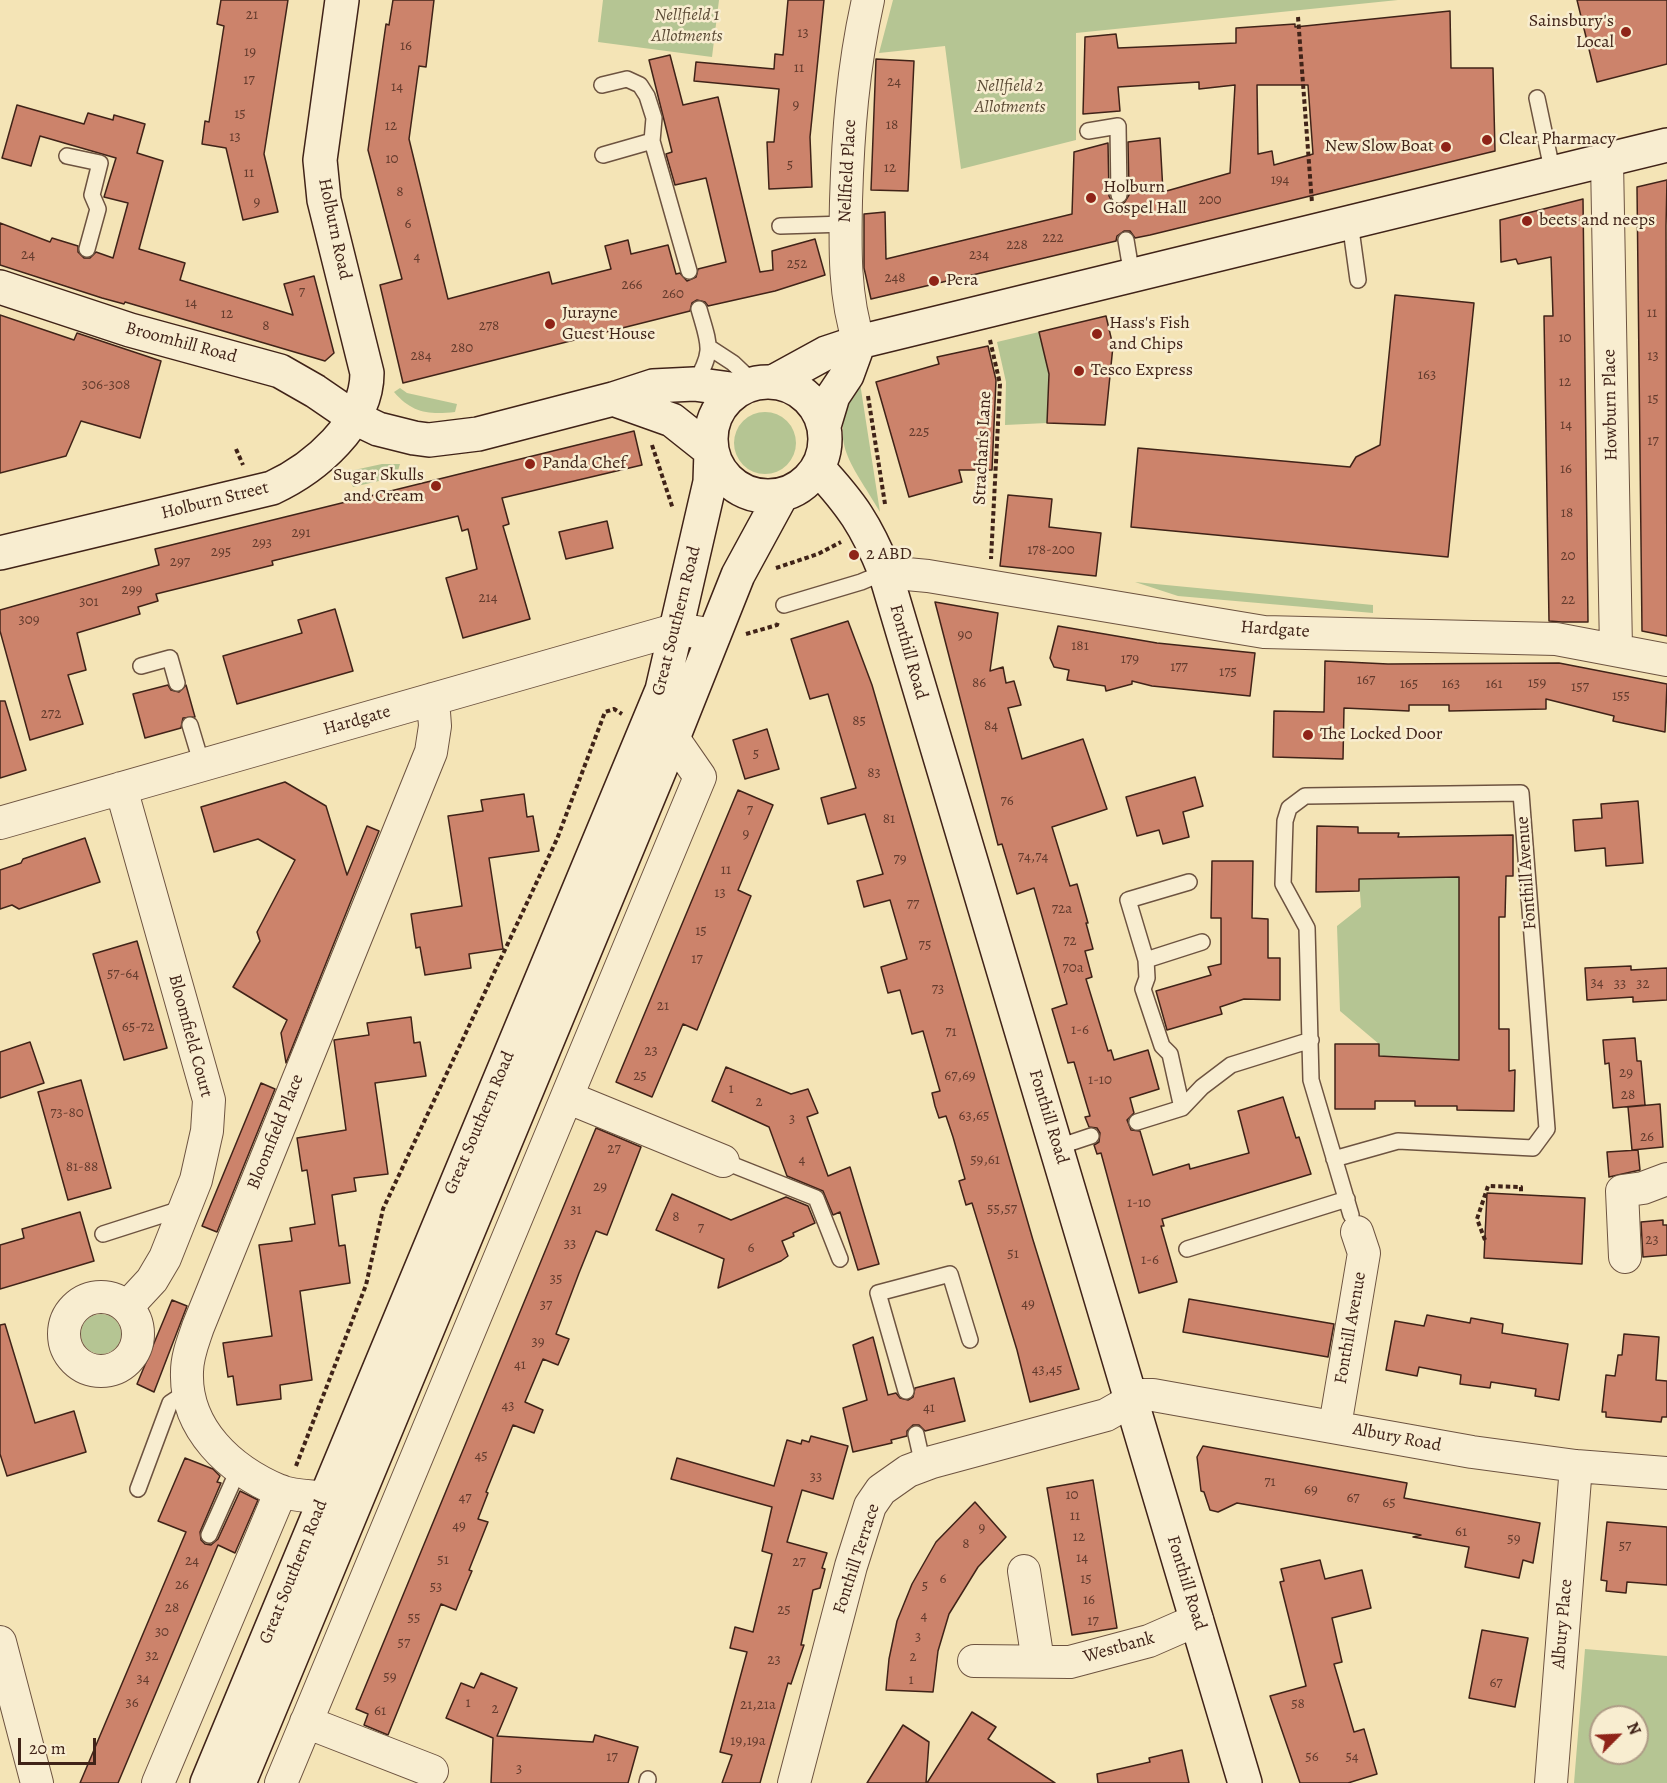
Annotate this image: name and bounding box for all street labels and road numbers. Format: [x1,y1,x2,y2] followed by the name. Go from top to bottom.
[834,119,862,223] street label: Nellfield Place
[313,176,355,282] street label: Holburn Road
[123,318,239,368] street label: Broomhill Road
[1599,349,1623,461] street label: Howburn Place
[969,390,997,506] street label: Strachan's Lane
[159,477,271,525] street label: Holburn Street
[648,544,706,698] street label: Great Southern Road
[884,602,932,702] street label: Fonthill Road
[1240,617,1310,643] street label: Hardgate
[321,701,393,741] street label: Hardgate
[1512,815,1542,931] street label: Fonthill Avenue
[163,972,217,1100] street label: Bloomfield Court
[440,1048,520,1198] street label: Great Southern Road
[1023,1067,1073,1167] street label: Fonthill Road
[243,1071,309,1193] street label: Bloomfield Place
[1330,1270,1372,1386] street label: Fonthill Avenue
[1351,1419,1443,1457] street label: Albury Road
[255,1497,333,1647] street label: Great Southern Road
[829,1501,885,1617] street label: Fonthill Terrace
[1161,1533,1211,1633] street label: Fonthill Road
[1548,1578,1578,1670] street label: Albury Place
[1081,1628,1157,1668] street label: Westbank

